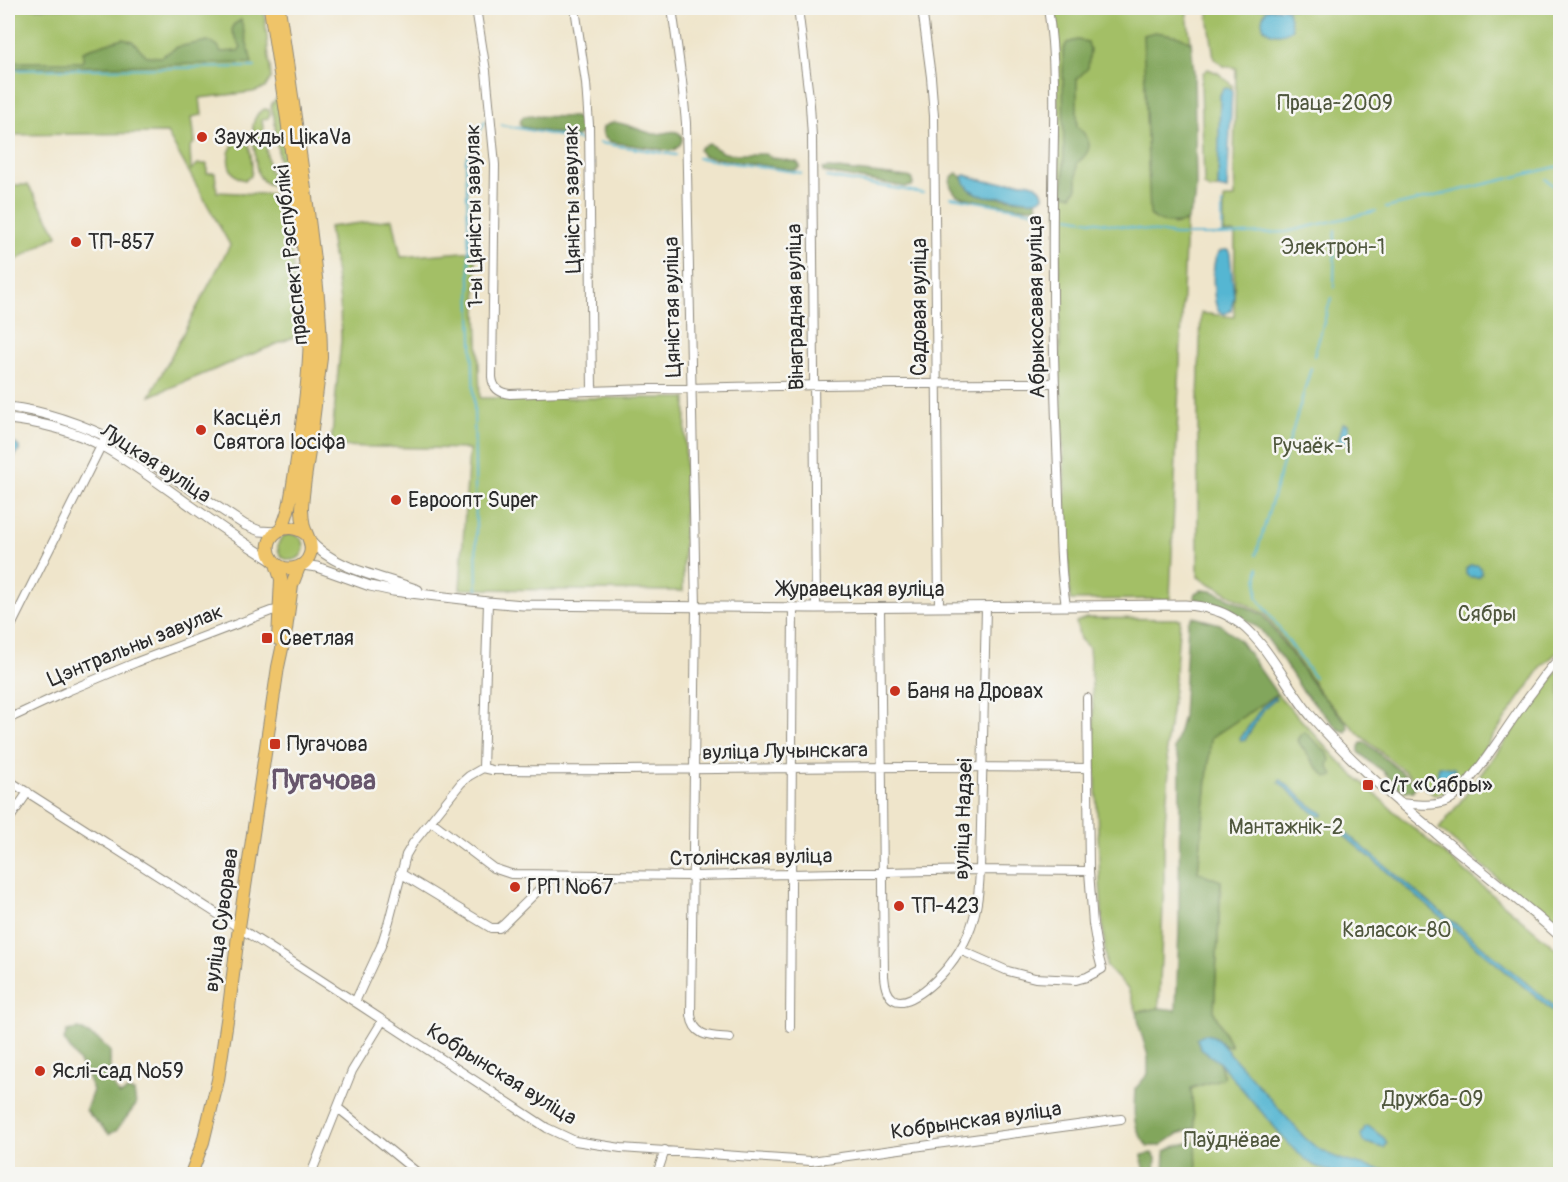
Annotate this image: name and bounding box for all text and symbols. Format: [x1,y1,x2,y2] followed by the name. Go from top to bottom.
[1277,90,1393,117] park label: Праца-2009
[214,124,351,151] place label: Заужды ЦікаVа
[459,124,490,308] street label: 1-ы Цяністы завулак
[558,124,587,274] street label: Цяністы завулак
[195,130,209,144] marker: Заужды ЦікаVа
[269,163,314,347] street label: праспект Рэспублікі
[1021,215,1052,399] street label: Абрыкосавая вуліца
[781,223,810,391] street label: Вінаградная вуліца
[88,229,154,256] place label: ТП-857
[1281,234,1385,261] park label: Электрон-1
[69,235,83,249] marker: ТП-857
[658,236,687,378] street label: Цяністая вуліца
[906,238,933,376] street label: Садовая вуліца
[213,405,346,456] place label: Касцёл Святога Іосіфа
[94,417,216,509] street label: Луцкая вуліца
[194,423,208,437] marker: Касцёл Святога Іосіфа
[1272,433,1352,460] park label: Ручаёк-1
[408,487,539,514] place label: Евроопт Super
[389,493,403,507] marker: Евроопт Super
[774,576,945,603] street label: Журавецкая вуліца
[43,598,227,693] street label: Цэнтральны завулак
[1458,601,1516,628] park label: Сябры
[279,625,354,652] place label: Светлая
[260,631,274,645] marker: Светлая
[907,678,1043,705] place label: Баня на Дровах
[888,684,902,698] marker: Баня на Дровах
[287,731,367,758] place label: Пугачова
[268,737,282,751] marker: Пугачова
[702,737,868,766] street label: вуліца Лучынскага
[948,758,979,880] street label: вуліца Надзеі
[272,764,376,797] district label: Пугачова
[1380,772,1493,799] place label: с/т «Сябры»
[1361,778,1375,792] marker: с/т «Сябры»
[1229,814,1343,841] park label: Мантажнік-2
[669,843,833,872] street label: Столінская вуліца
[198,846,245,994] street label: вуліца Суворава
[527,874,613,901] place label: ГРП №67
[508,880,522,894] marker: ГРП №67
[911,893,979,920] place label: ТП-423
[892,899,906,913] marker: ТП-423
[1342,917,1452,944] park label: Каласок-80
[422,1017,582,1131] street label: Кобрынская вуліца
[52,1058,184,1085] place label: Яслі-сад №59
[33,1064,47,1078] marker: Яслі-сад №59
[1382,1086,1483,1113] park label: Дружба-09
[889,1095,1063,1146] street label: Кобрынская вуліца
[1184,1127,1281,1154] park label: Паўднёвае

